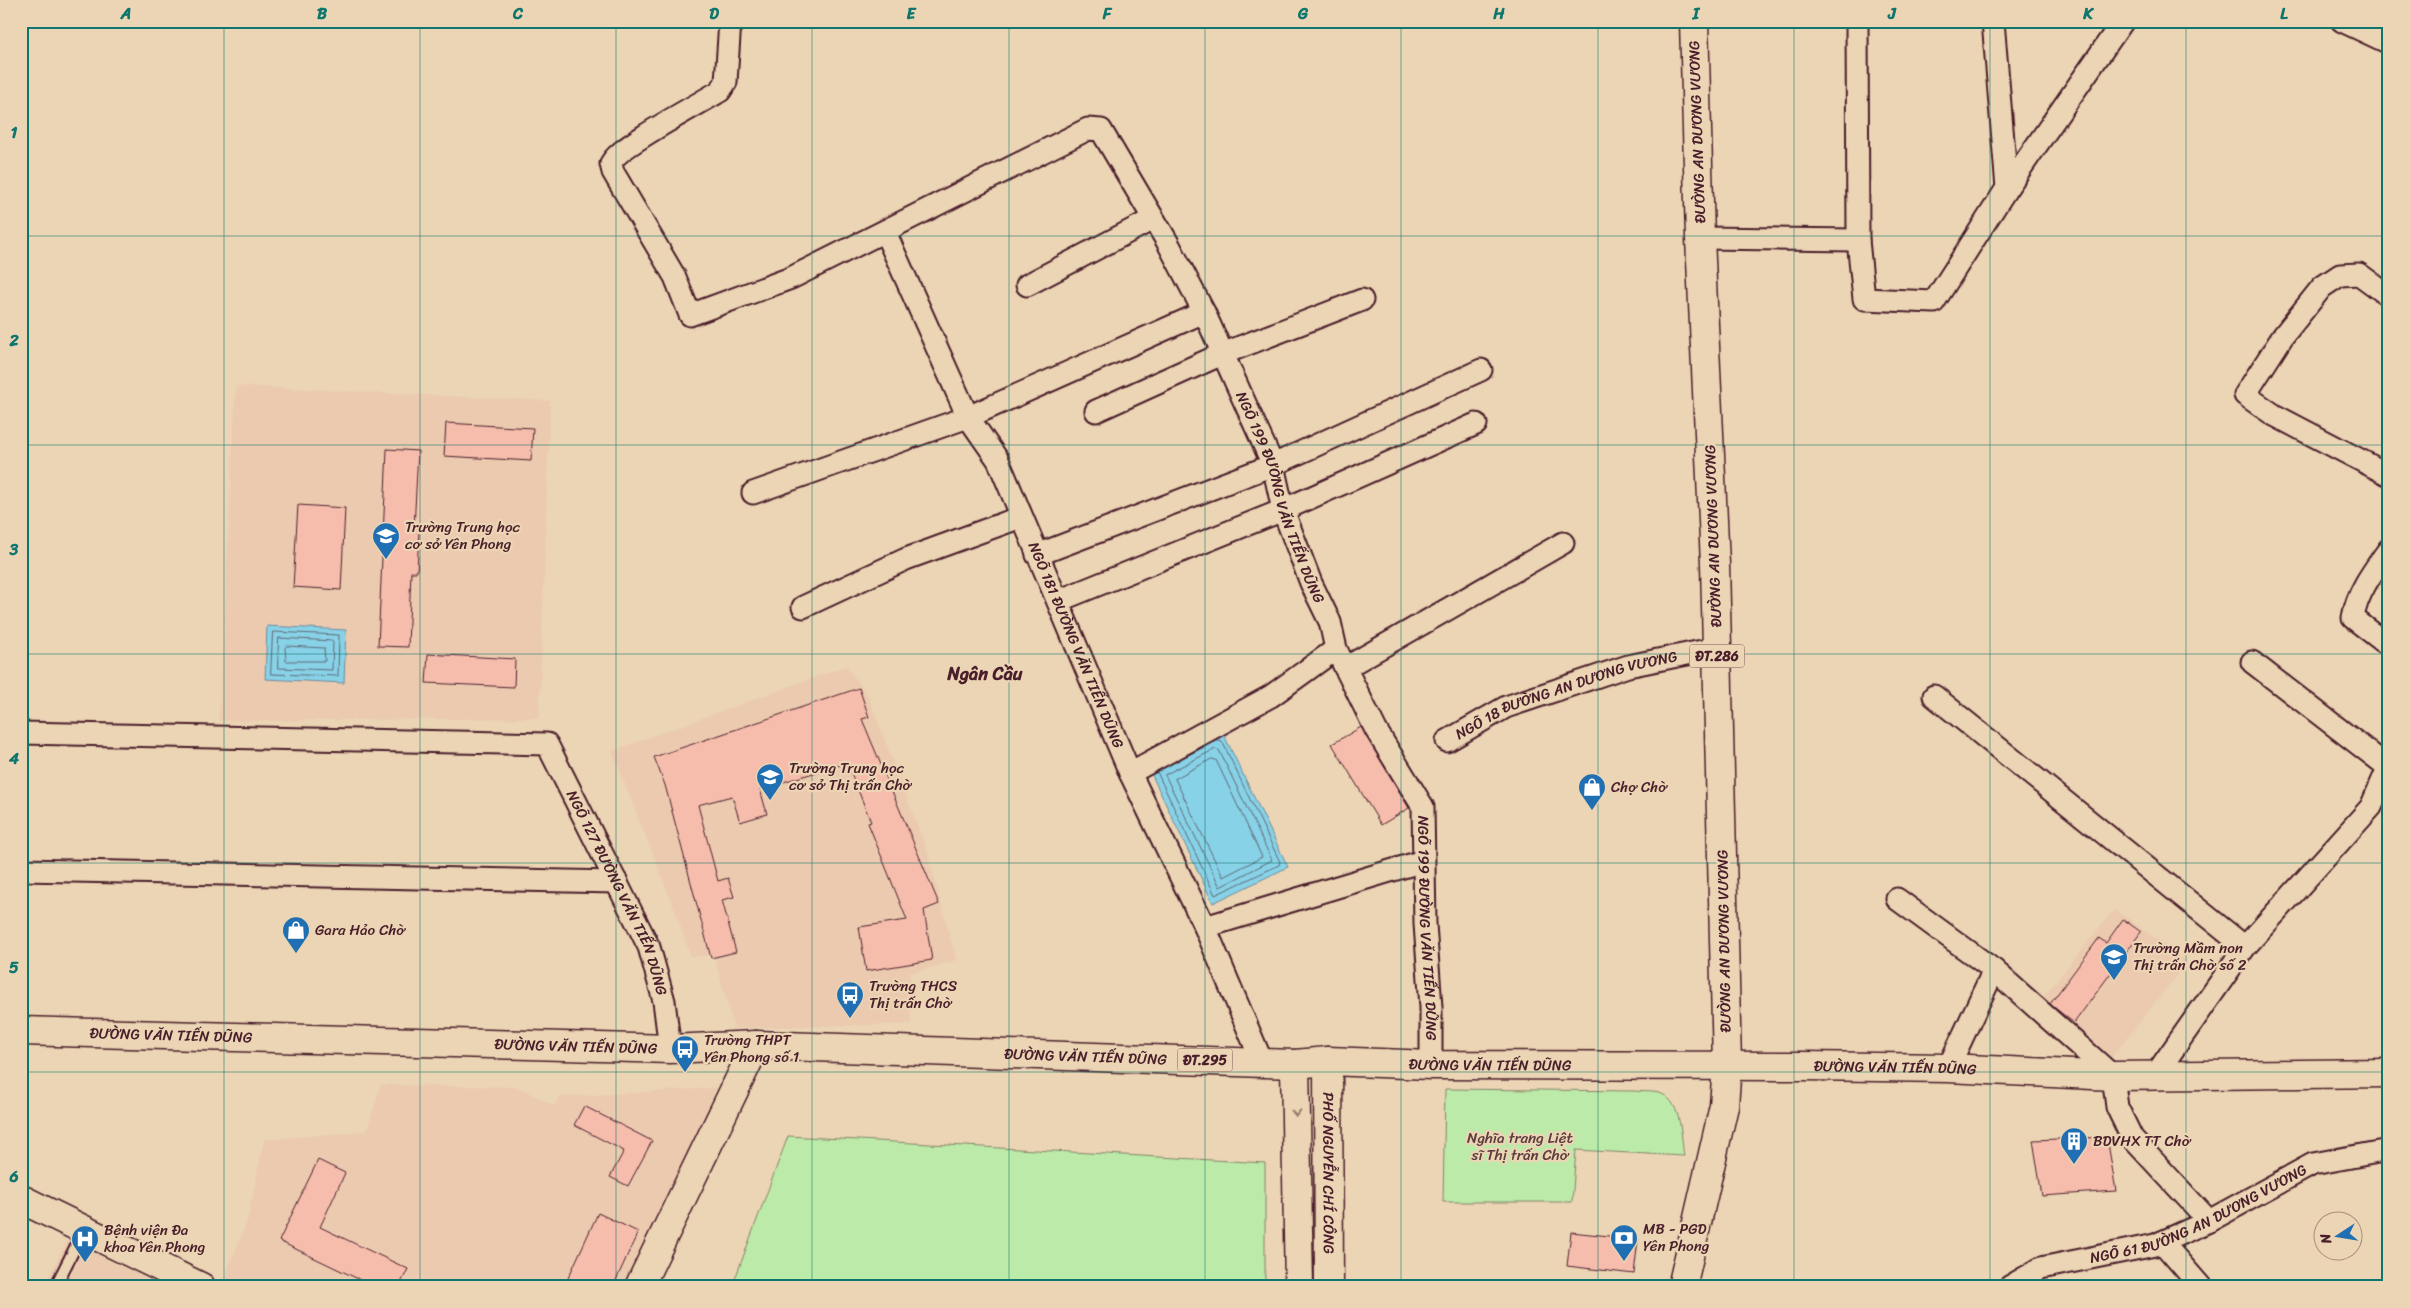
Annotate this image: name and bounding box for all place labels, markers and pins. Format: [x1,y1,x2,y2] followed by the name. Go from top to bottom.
[405,514,521,557] place label: Trường Trung học cơ sở Yên Phong
[371,521,401,560] school or university icon: Trường Trung học cơ sở Yên Phong
[789,755,913,798] place label: Trường Trung học cơ sở Thị trấn Chờ
[755,762,785,801] school or university icon: Trường Trung học cơ sở Thị trấn Chờ
[1577,772,1607,811] shop icon: Chợ Chờ
[1611,774,1668,800] place label: Chợ Chờ
[281,915,311,954] shop icon: Gara Hảo Chờ
[315,917,406,943] place label: Gara Hảo Chờ
[2133,935,2247,978] place label: Trường Mầm non Thị trấn Chờ số 2
[2099,942,2129,981] school or university icon: Trường Mầm non Thị trấn Chờ số 2
[869,973,958,1016] place label: Trường THCS Thị trấn Chờ
[835,980,865,1019] bus stop icon: Trường THCS Thị trấn Chờ
[704,1027,799,1070] place label: Trường THPT Yên Phong số 1
[670,1034,700,1073] bus stop icon: Trường THPT Yên Phong số 1
[2059,1126,2089,1165] building icon: BDVHX TT Chờ
[2093,1128,2192,1154] place label: BDVHX TT Chờ
[1643,1216,1710,1259] place label: MB - PGD Yên Phong
[104,1217,205,1260] place label: Bệnh viện Đa khoa Yên Phong
[1609,1223,1639,1262] bank icon: MB - PGD Yên Phong
[70,1224,100,1263] hospital icon: Bệnh viện Đa khoa Yên Phong

